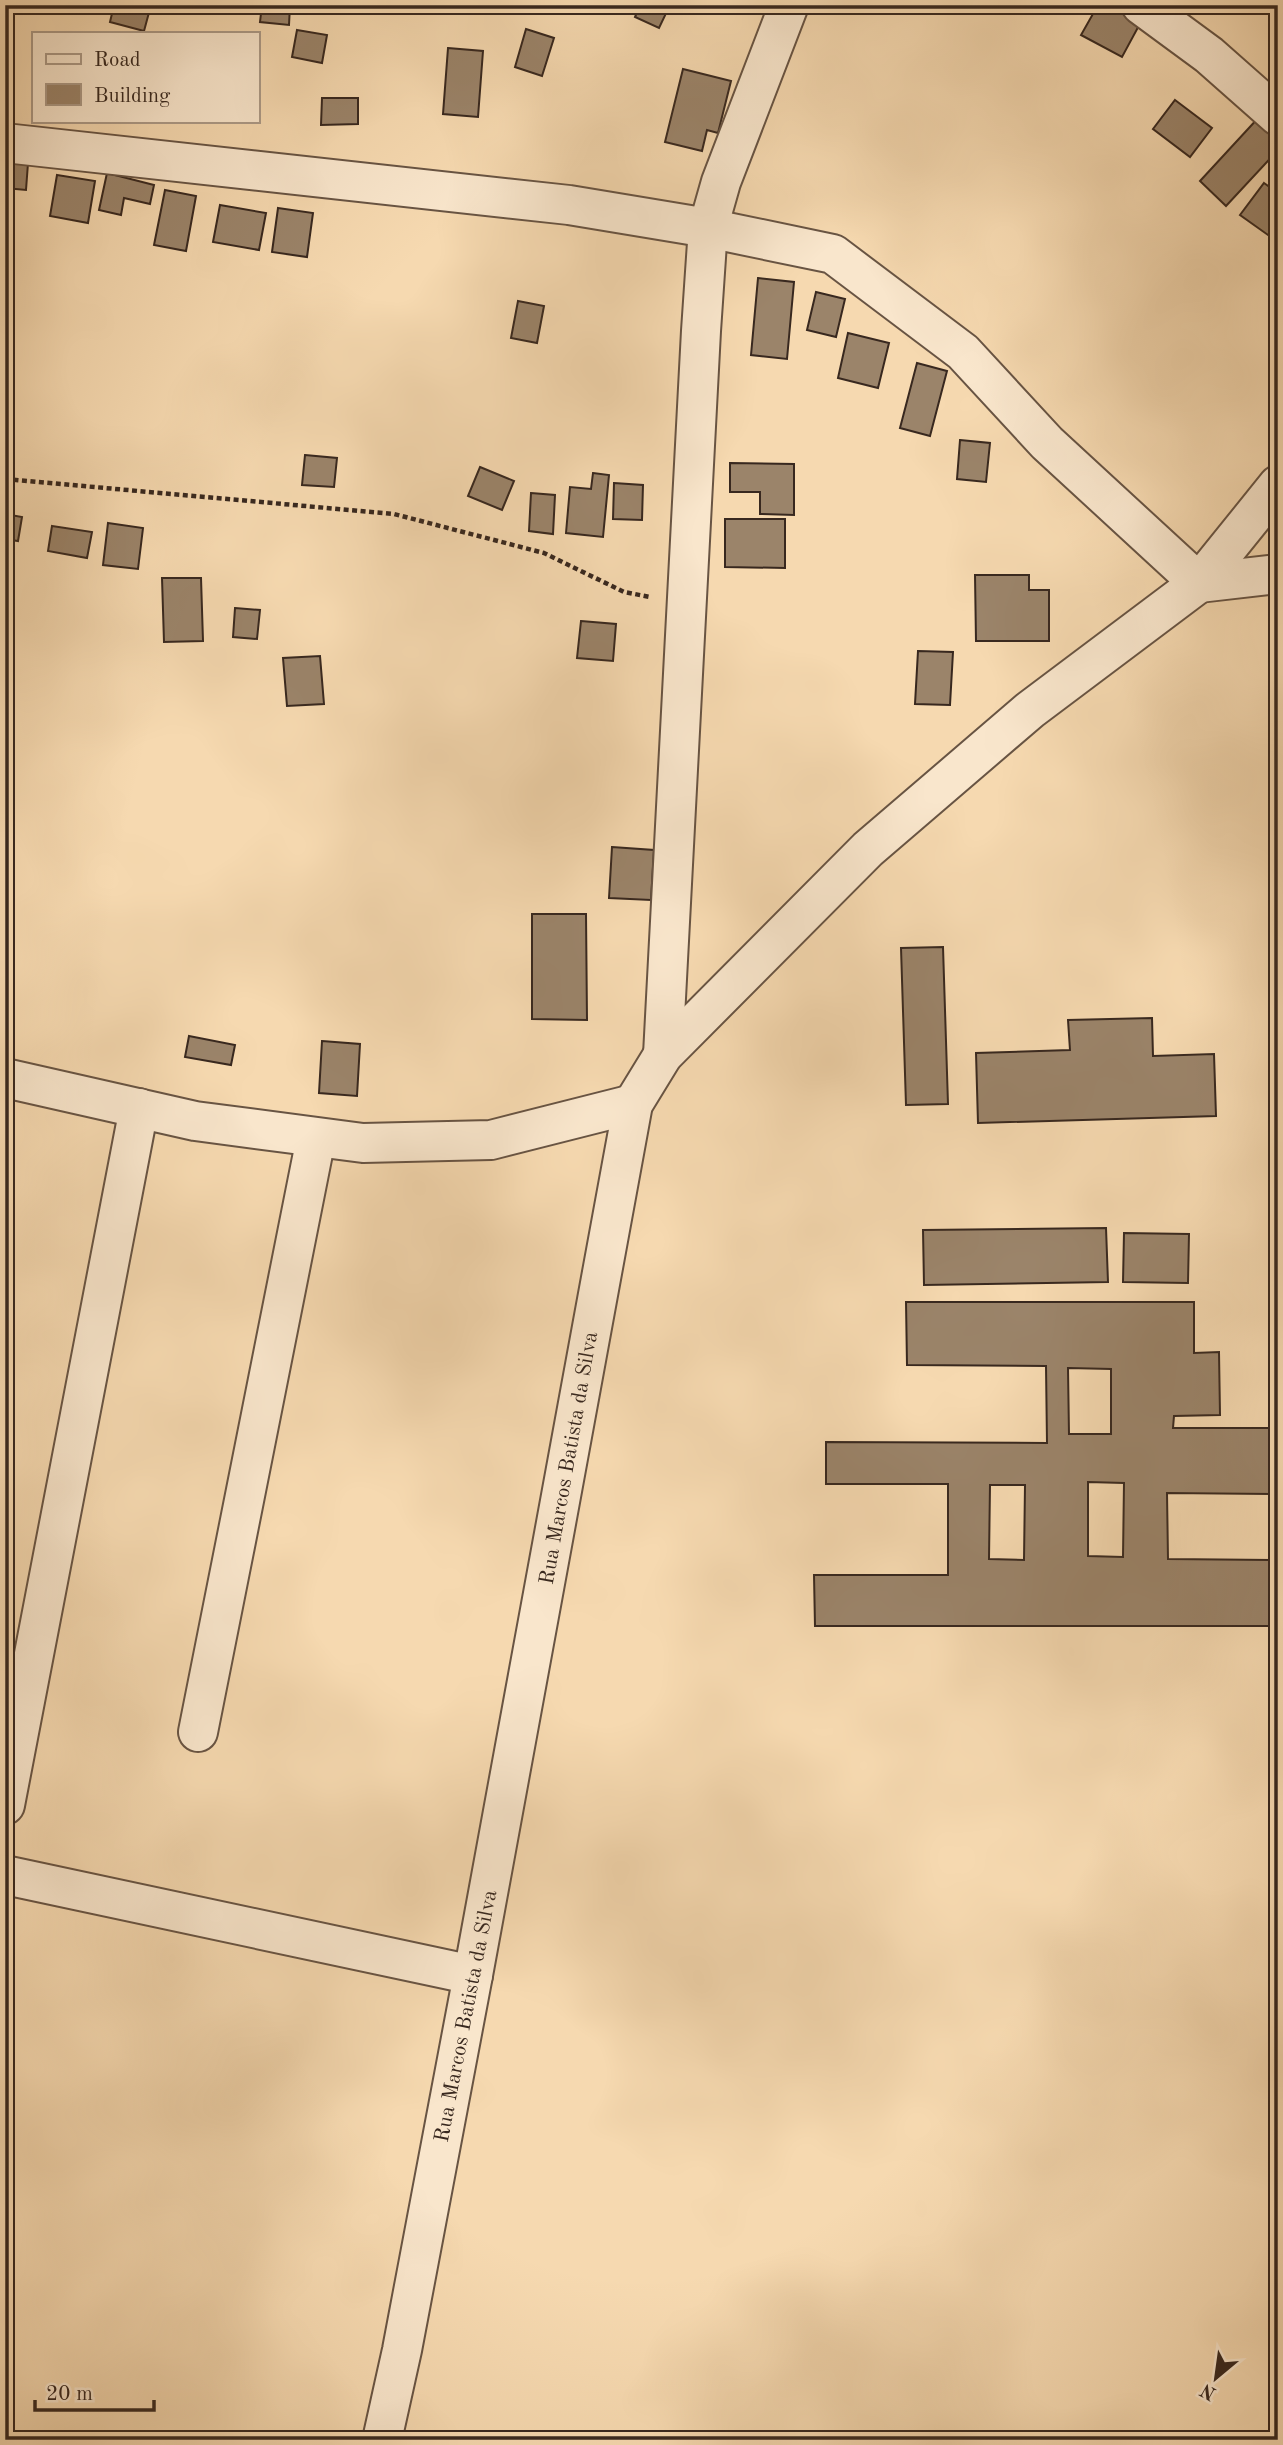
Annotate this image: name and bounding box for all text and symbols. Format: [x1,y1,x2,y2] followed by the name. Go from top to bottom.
[32,32,259,122] legend
[94,50,141,71] text: Road
[94,86,171,107] text: Building
[537,1330,602,1586] street label: Rua Marcos Batista da Silva
[432,1888,501,2144] street label: Rua Marcos Batista da Silva
[1182,2344,1252,2414] north arrow
[35,2368,154,2412] scale bar
[1198,2379,1220,2403] text: N
[46,2384,93,2405] text: 20 m

